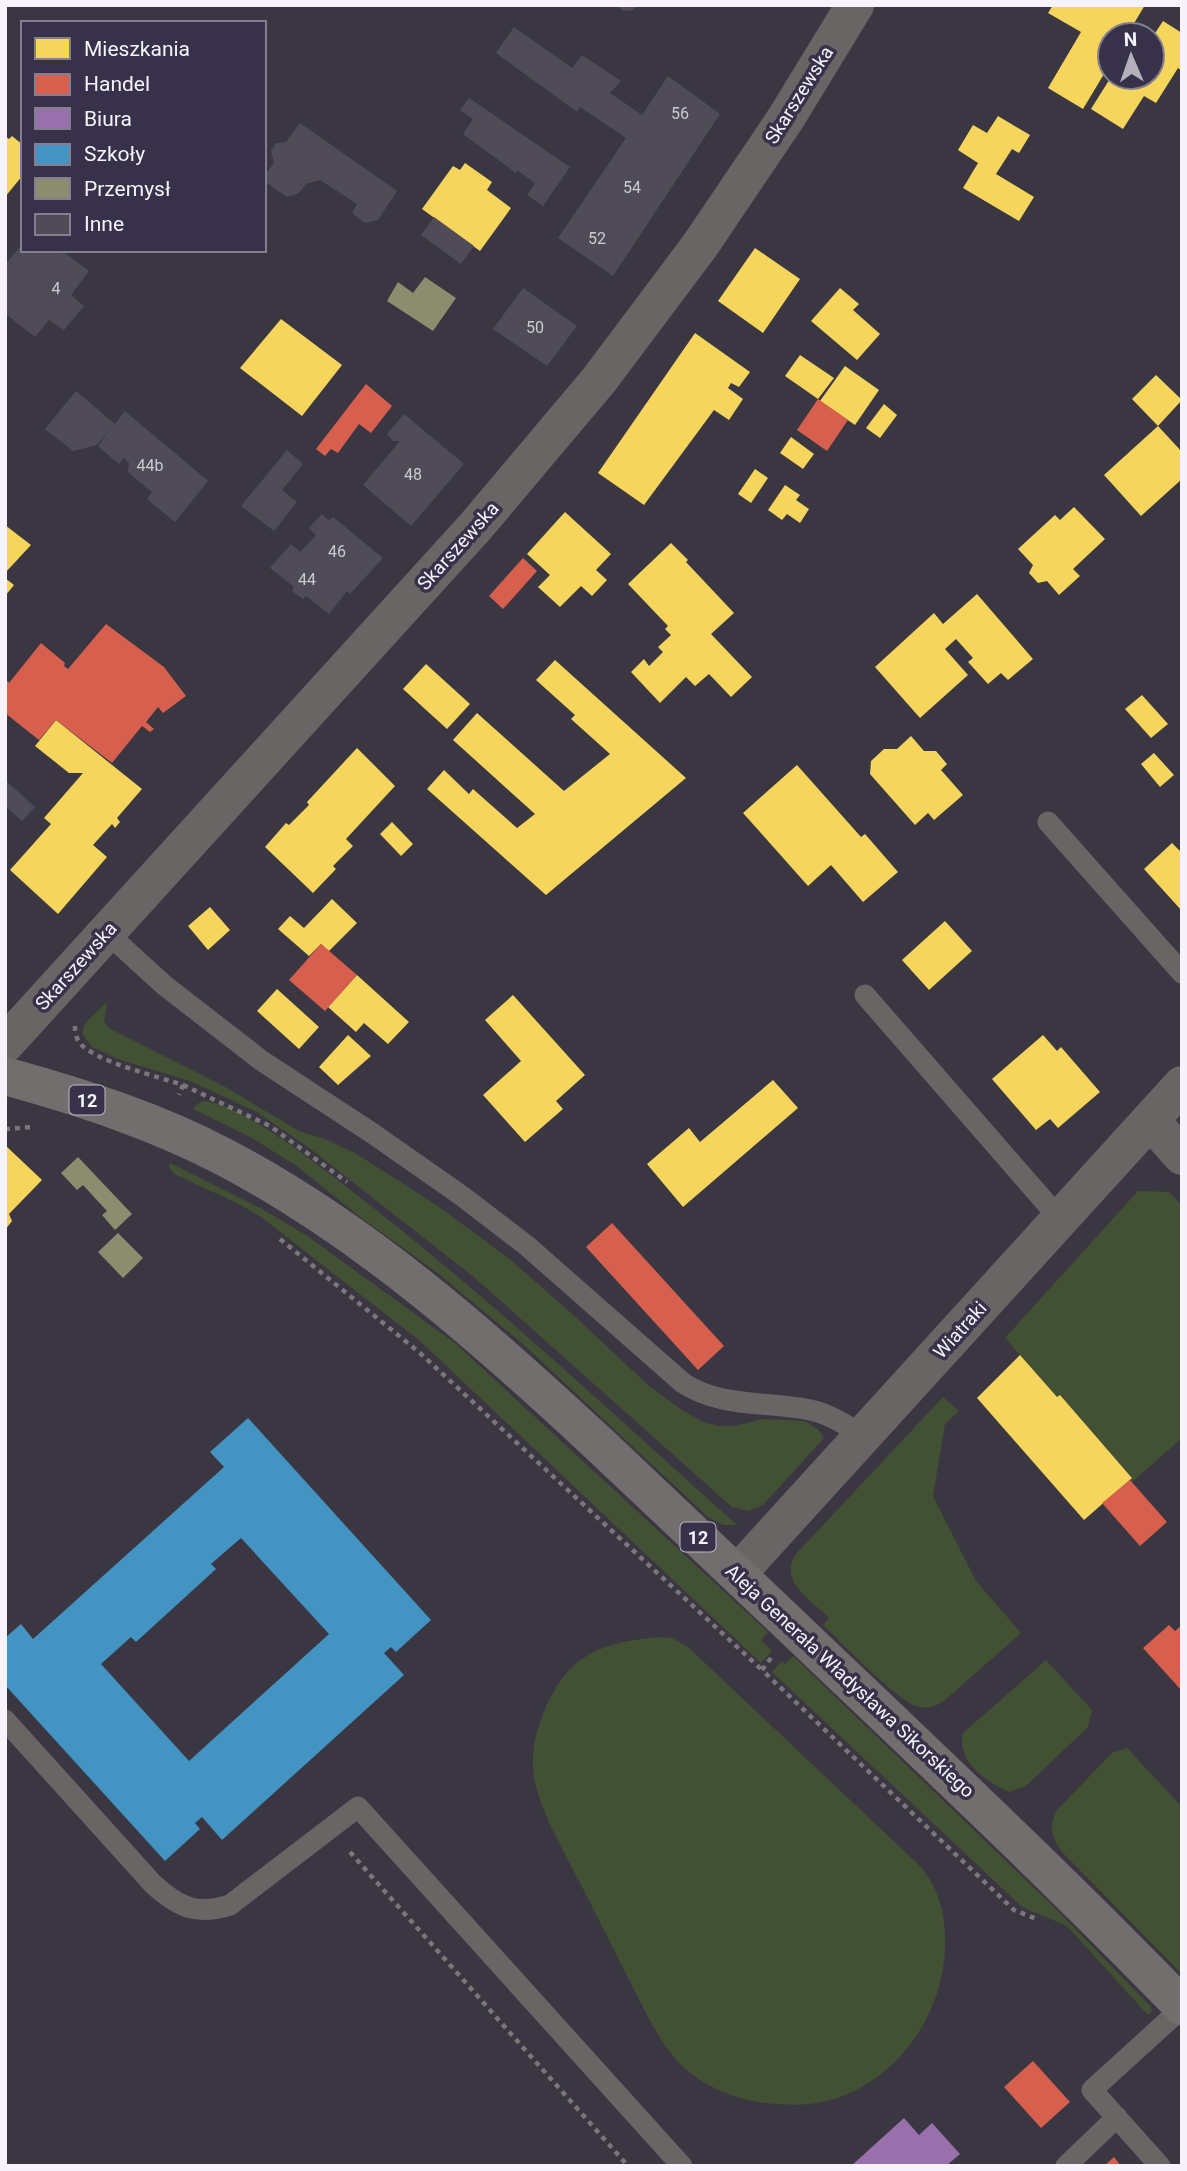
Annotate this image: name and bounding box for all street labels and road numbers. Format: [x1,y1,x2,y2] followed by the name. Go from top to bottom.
[760,42,838,148] street label: Skarszewska
[412,497,504,595] street label: Skarszewska
[30,917,122,1015] street label: Skarszewska
[70,1086,104,1114] road number: 12
[928,1297,992,1363] street label: Wiatraki
[680,1522,716,1552] road number: 12
[721,1559,979,1803] street label: Aleja Generała Władysława Sikorskiego

